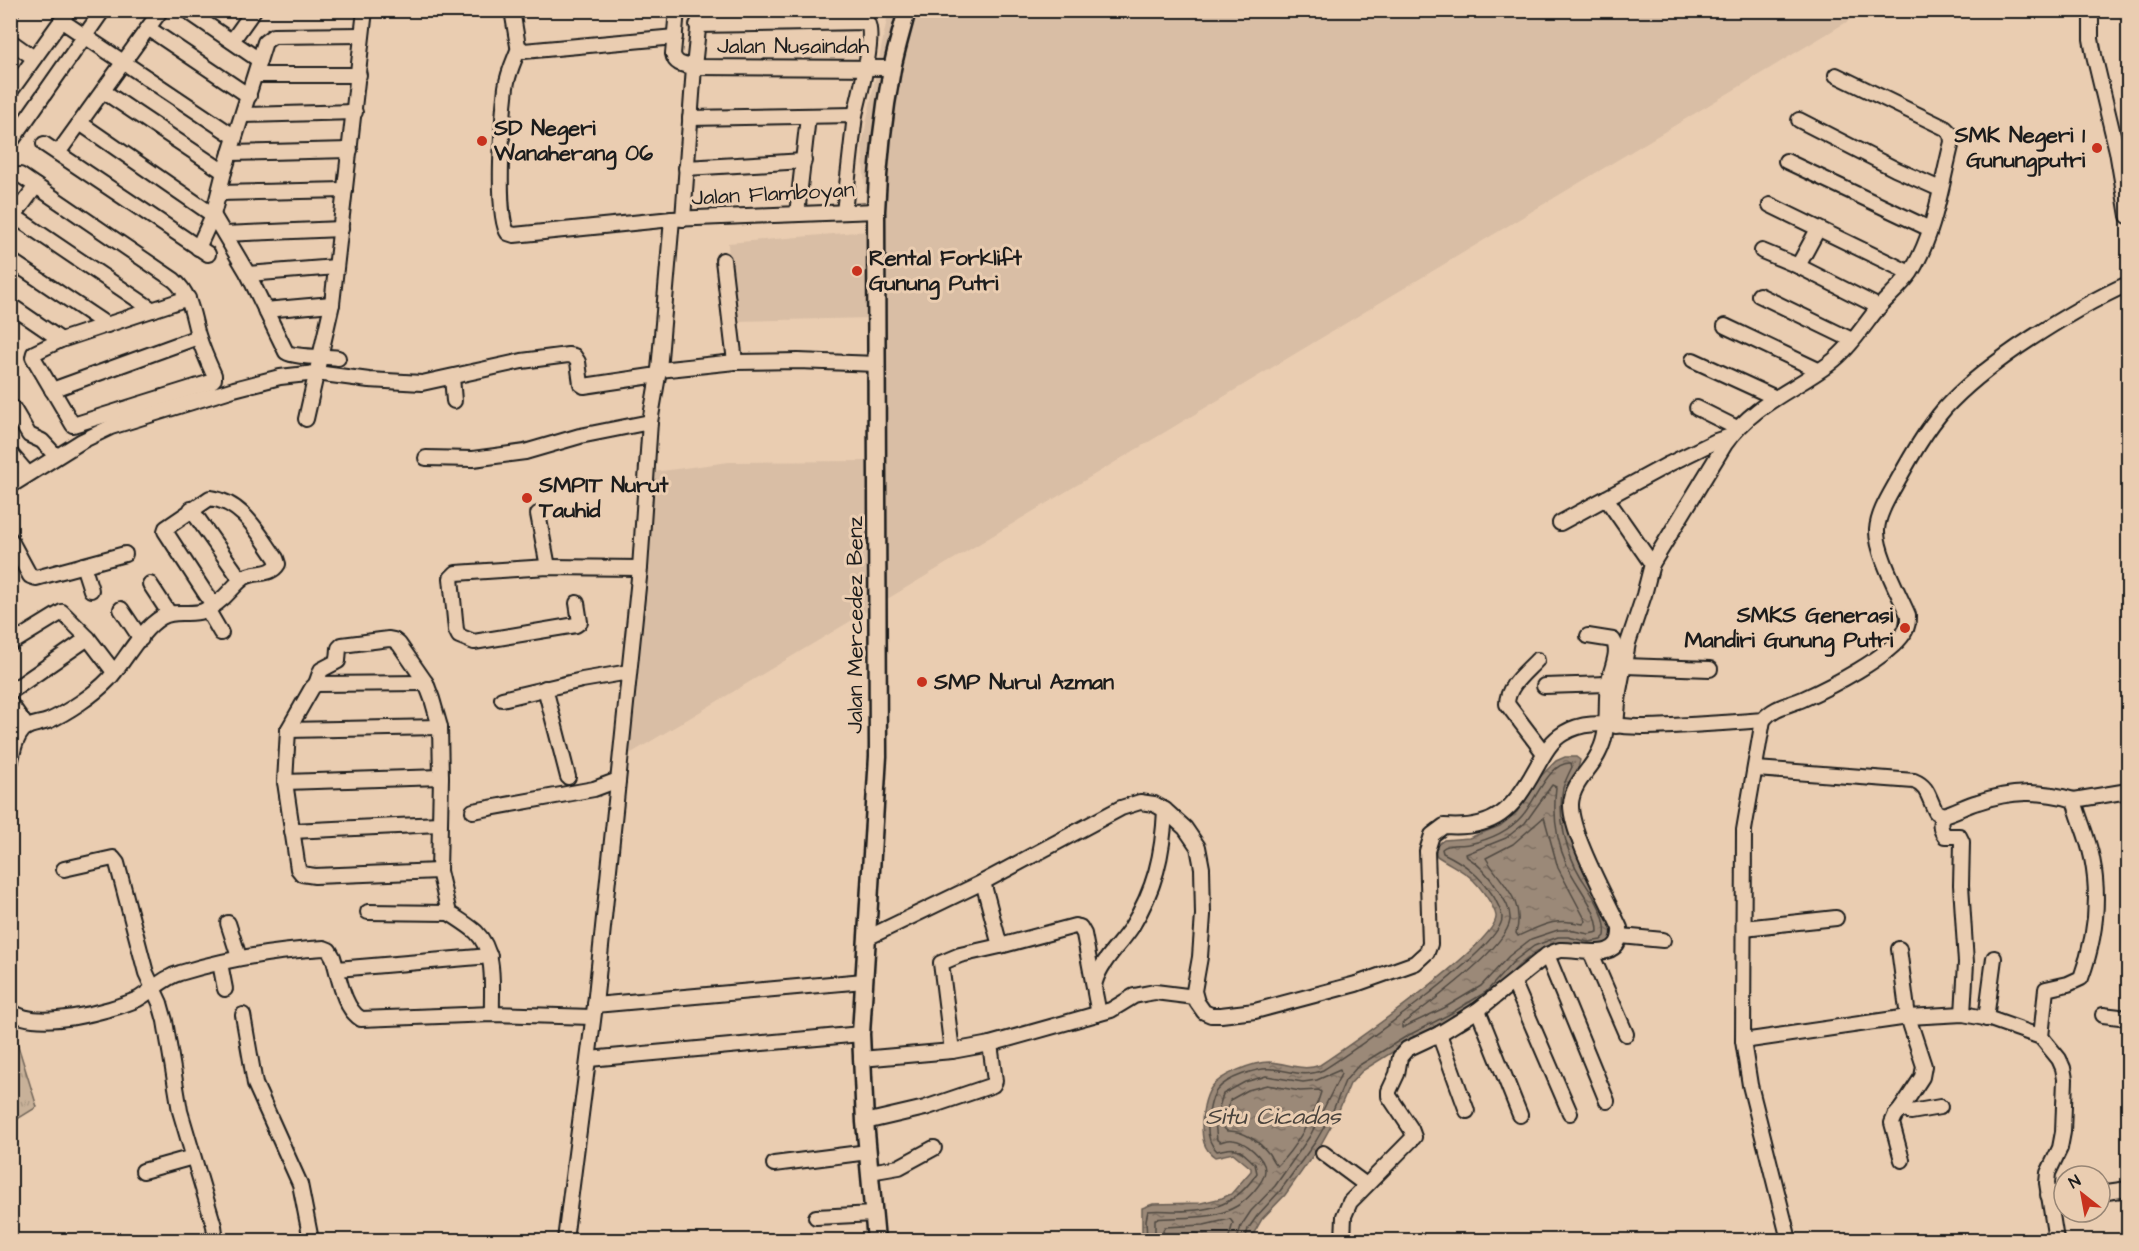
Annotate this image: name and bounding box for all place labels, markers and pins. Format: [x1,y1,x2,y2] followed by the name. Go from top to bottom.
[493,113,653,170] place label: SD Negeri Wanaherang 06
[1954,120,2086,177] place label: SMK Negeri 1 Gunungputri
[475,134,489,148] marker: SD Negeri Wanaherang 06
[2090,141,2104,155] marker: SMK Negeri 1 Gunungputri
[869,243,1023,300] place label: Rental Forklift Gunung Putri
[850,264,864,278] marker: Rental Forklift Gunung Putri
[538,470,669,526] place label: SMPIT Nurut Tauhid
[520,491,534,505] marker: SMPIT Nurut Tauhid
[1684,600,1894,657] place label: SMKS Generasi Mandiri Gunung Putri
[1898,621,1912,635] marker: SMKS Generasi Mandiri Gunung Putri
[933,667,1114,698] place label: SMP Nurul Azman
[915,675,929,689] marker: SMP Nurul Azman

